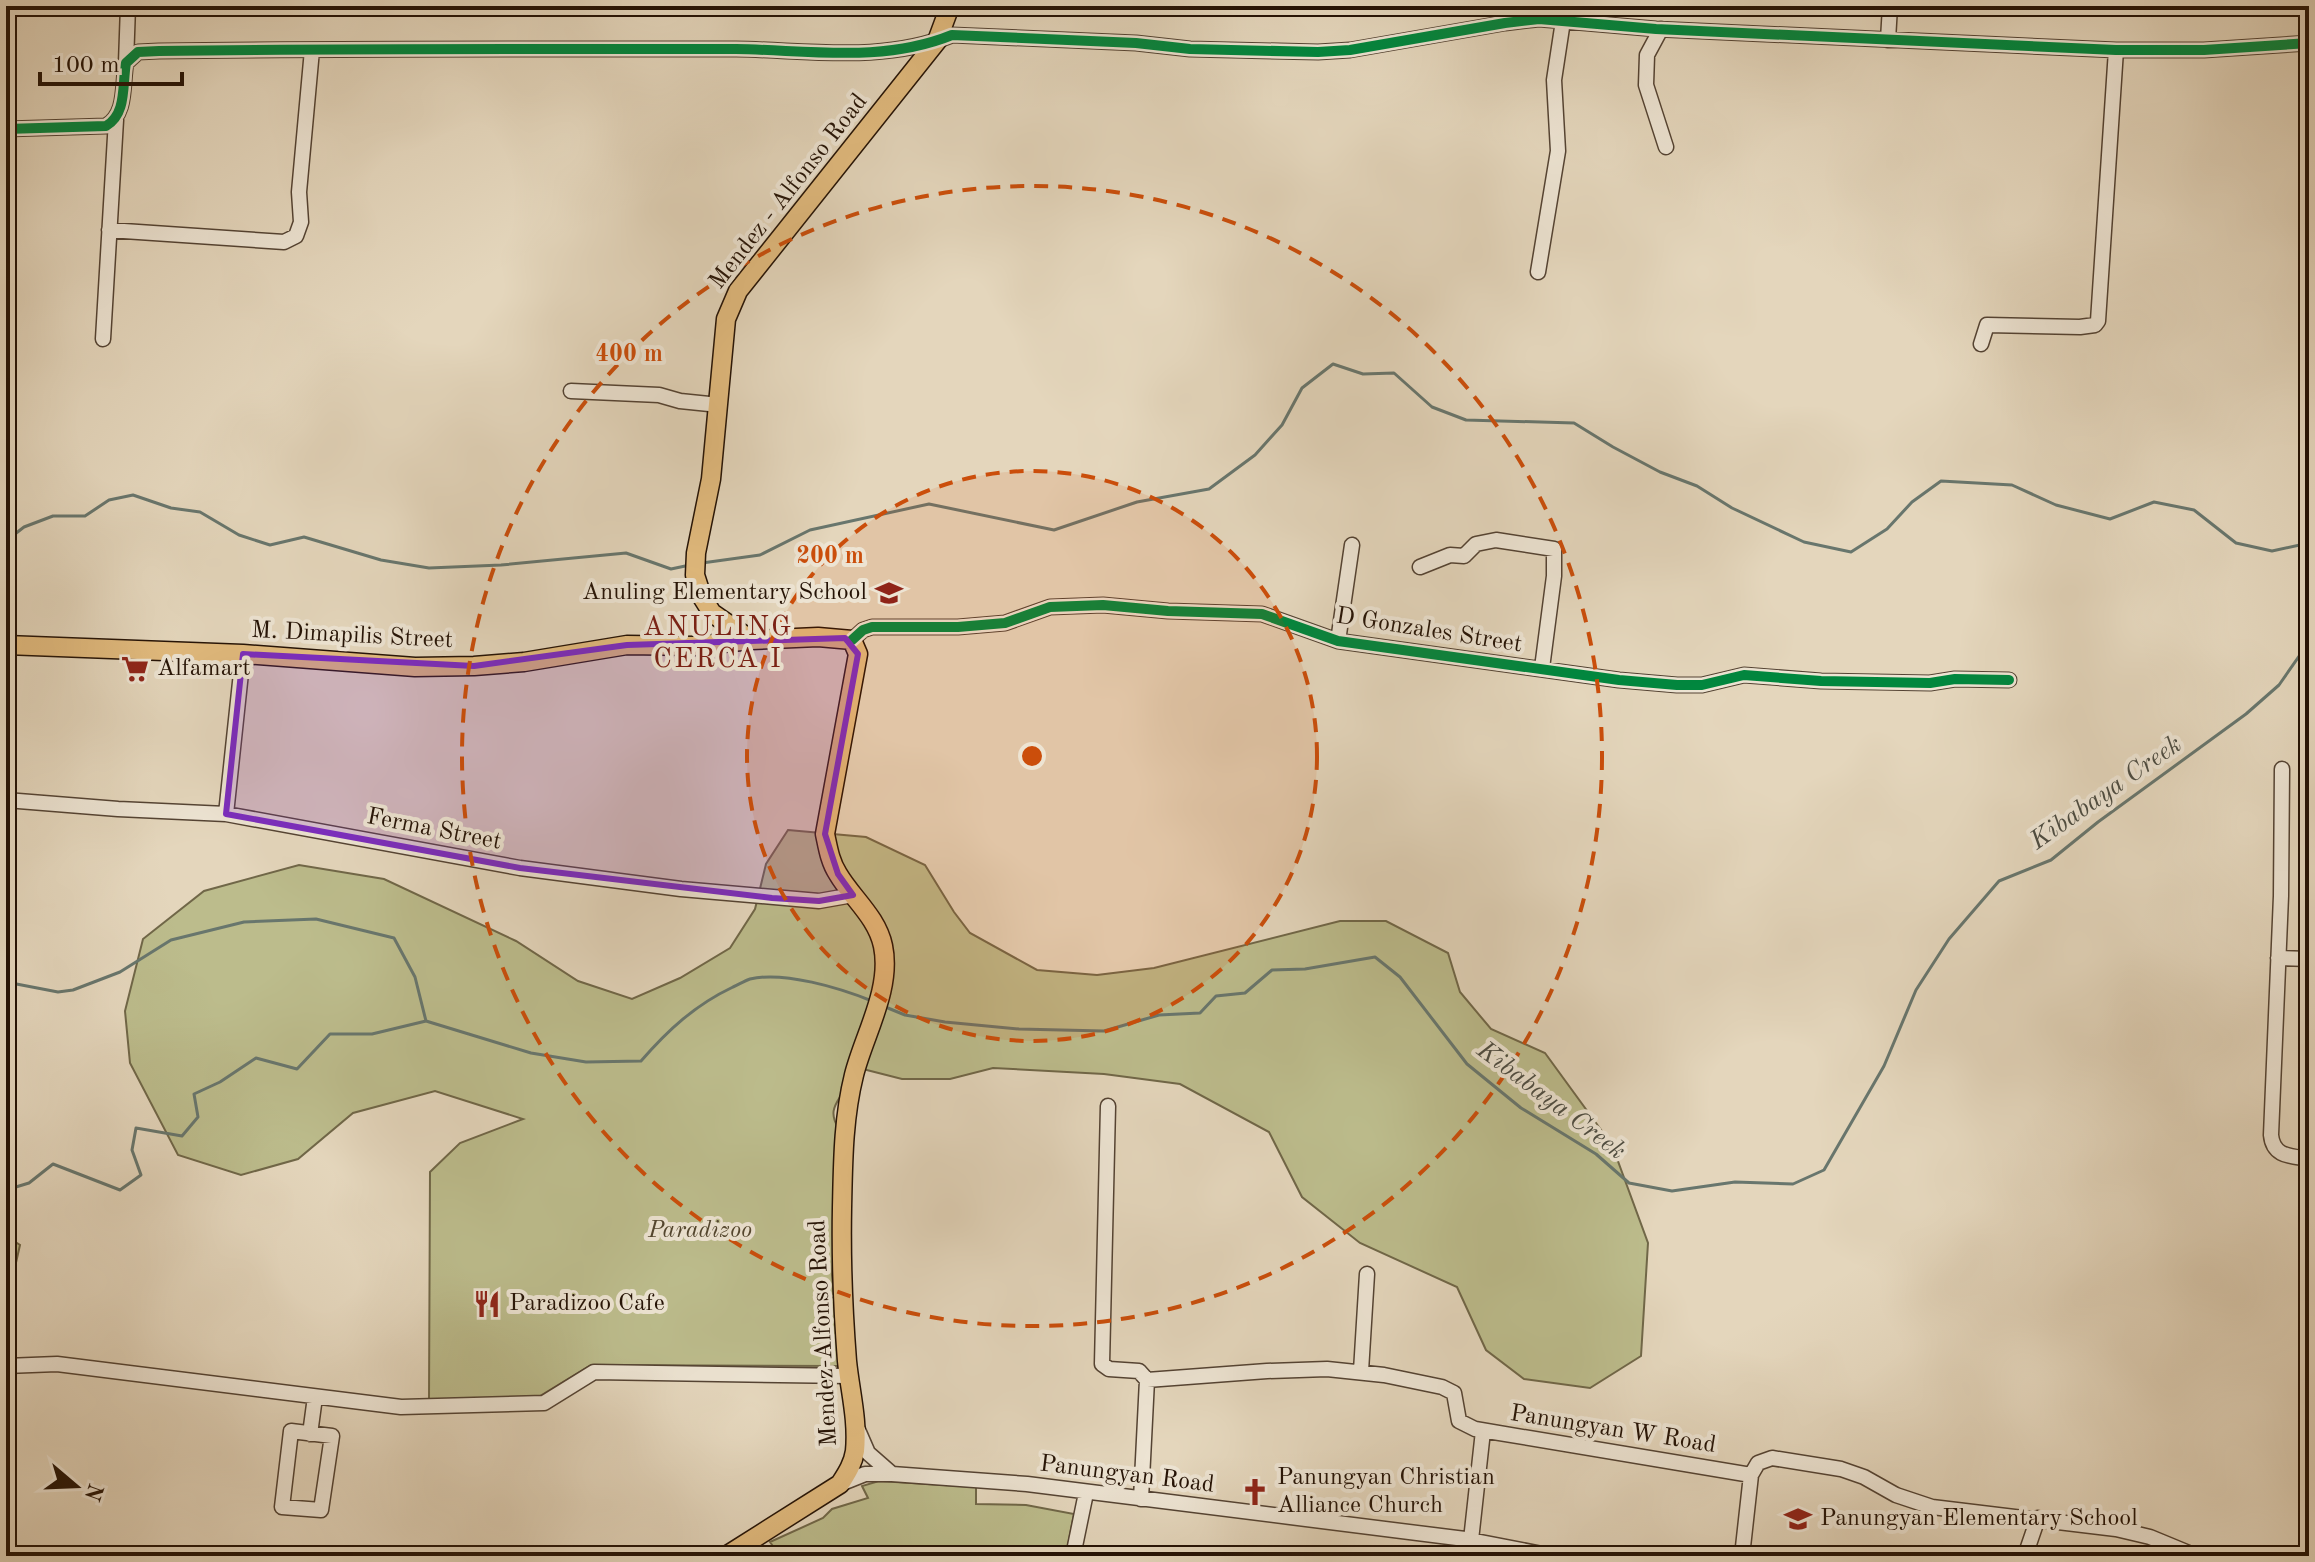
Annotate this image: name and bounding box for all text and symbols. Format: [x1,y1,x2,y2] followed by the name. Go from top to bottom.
[40,36,182,86] scale bar
[52,54,120,78] text: 100 m
[705,90,873,294] street label: Mendez - Alfonso Road
[595,343,663,367] text: 400 m
[796,545,864,569] text: 200 m
[874,578,904,608] school or university icon: Anuling Elementary School
[582,581,867,605] place label: Anuling Elementary School
[1334,604,1524,658] street label: D Gonzales Street
[643,614,793,674] district label: ANULING CERCA I
[250,619,454,653] street label: M. Dimapilis Street
[120,654,150,684] supermarket icon: Alfamart
[157,657,251,681] place label: Alfamart
[2025,731,2187,855] water label: Kibabaya Creek
[1018,742,1046,770] centre of rings
[365,805,503,855] street label: Ferma Street
[1471,1036,1630,1165] water label: Kibabaya Creek
[647,1219,752,1243] park label: Paradizoo
[806,1219,842,1447] street label: Mendez-Alfonso Road
[472,1289,502,1319] restaurant icon: Paradizoo Cafe
[509,1292,665,1316] place label: Paradizoo Cafe
[1508,1402,1718,1458] street label: Panungyan W Road
[36,1446,116,1526] north arrow
[1038,1452,1216,1498] street label: Panungyan Road
[1277,1466,1495,1518] place label: Panungyan Christian Alliance Church
[1240,1477,1270,1507] church icon: Panungyan Christian Alliance Church
[80,1480,106,1504] text: N
[1783,1504,1813,1534] school or university icon: Panungyan Elementary School
[1820,1507,2138,1531] place label: Panungyan Elementary School

